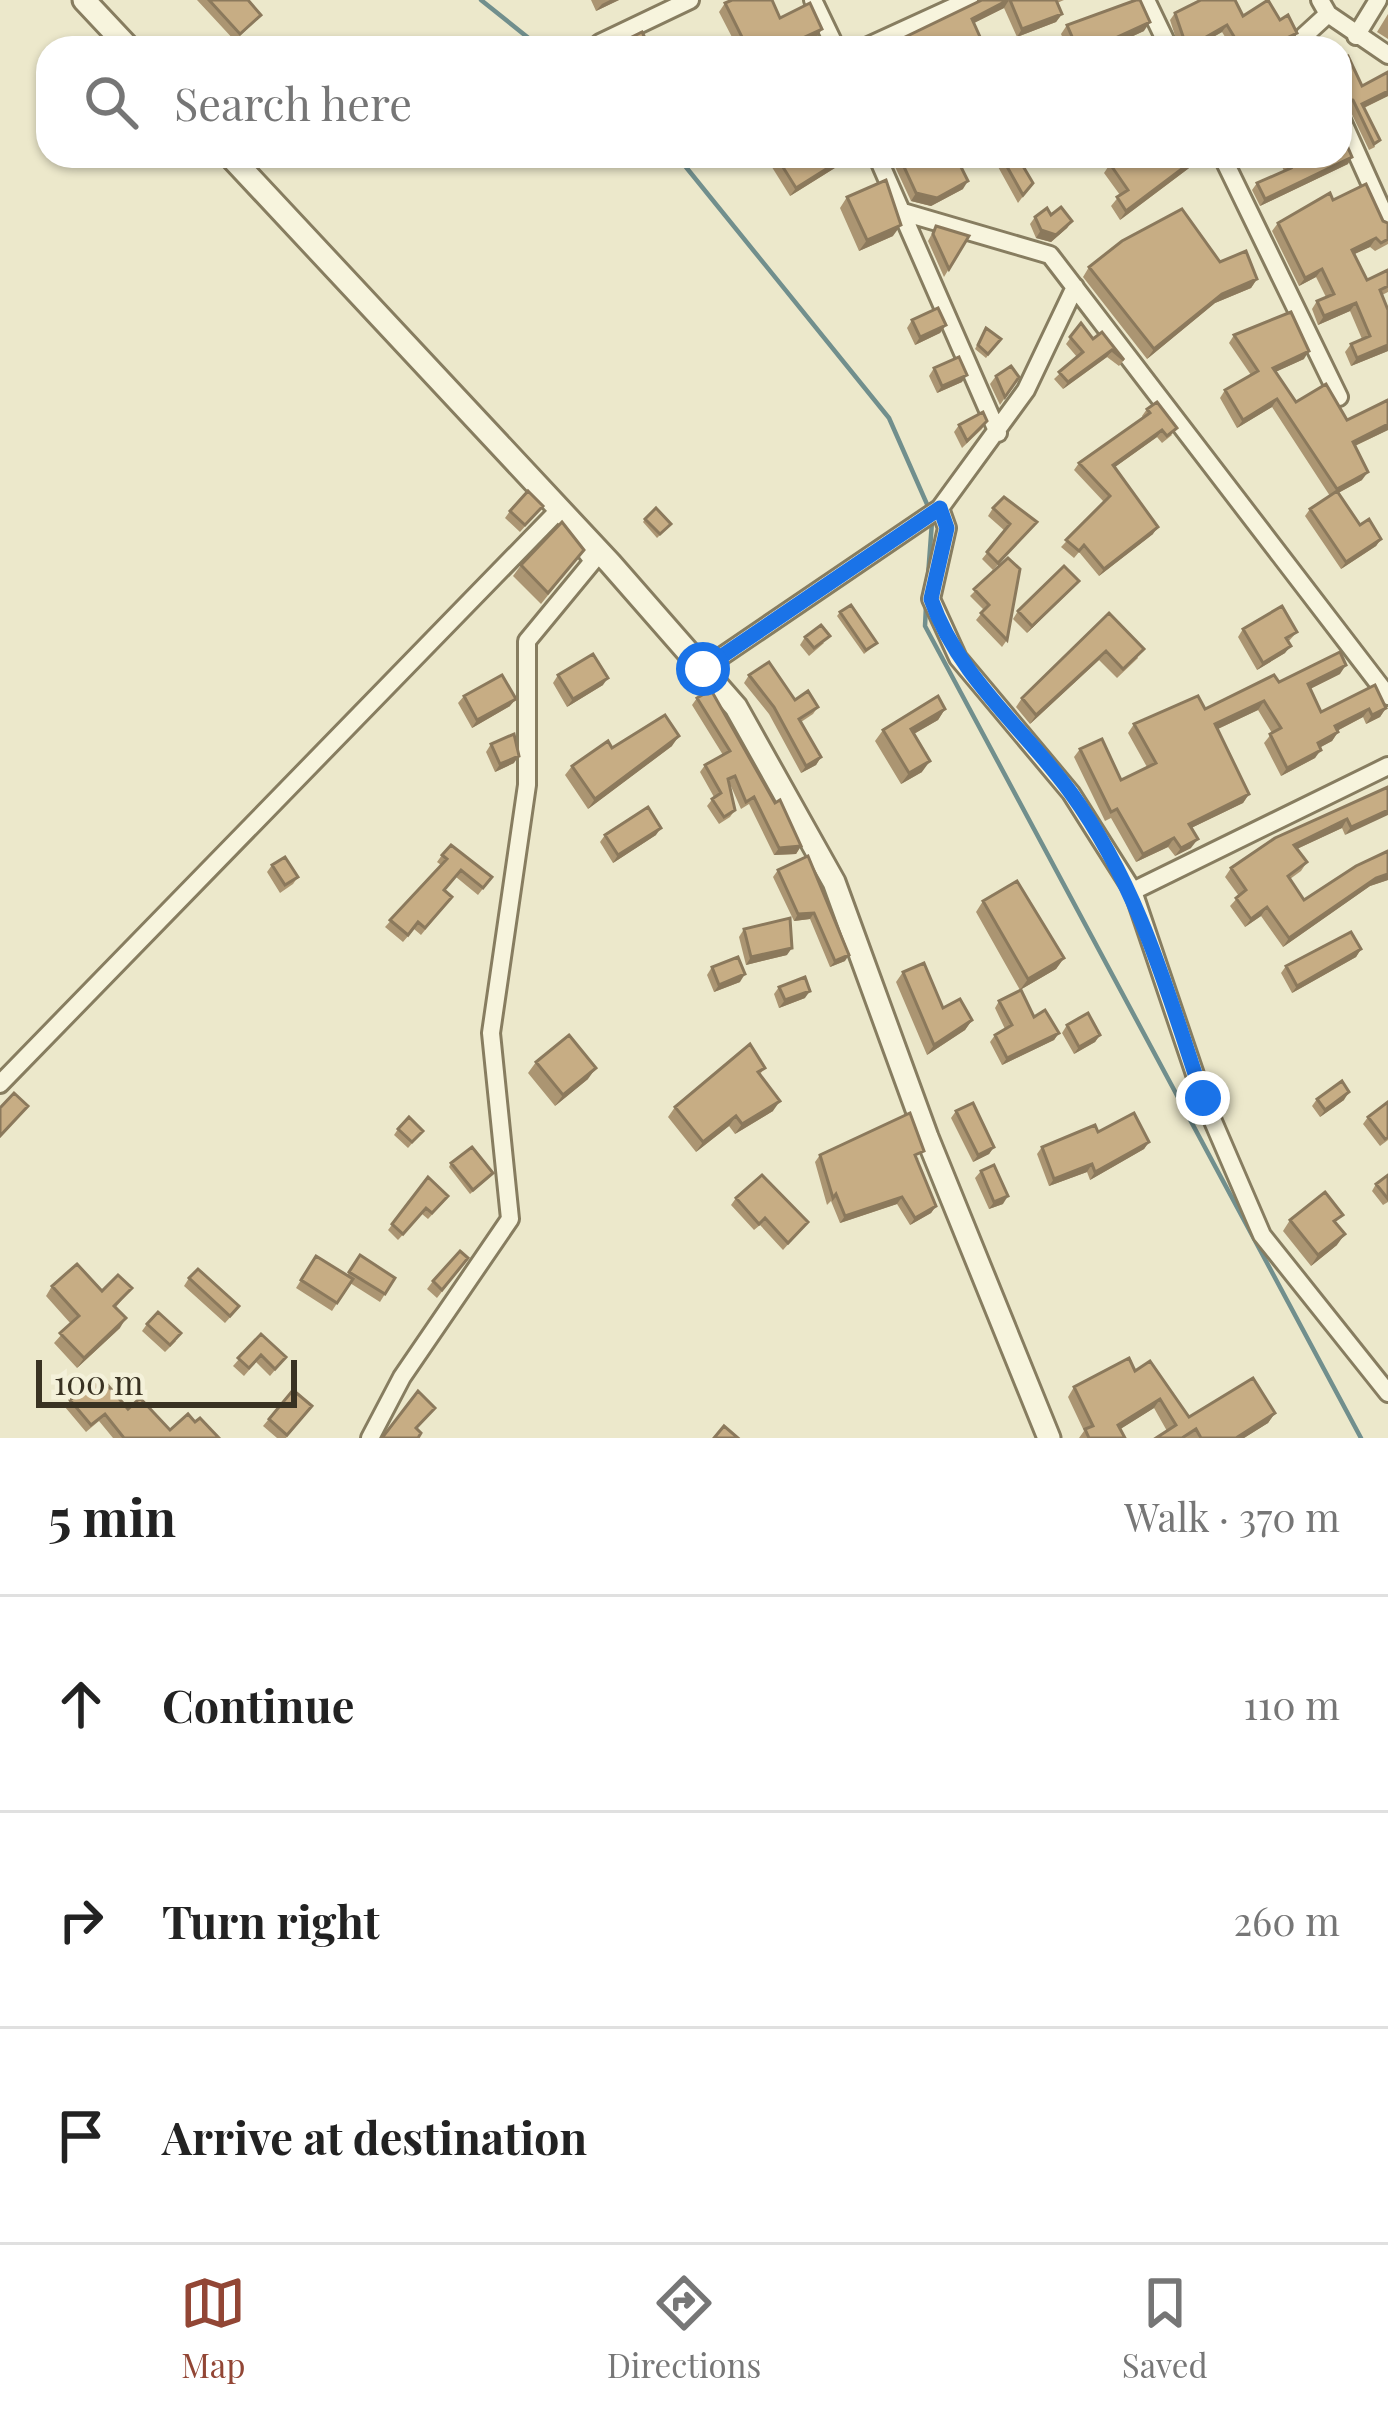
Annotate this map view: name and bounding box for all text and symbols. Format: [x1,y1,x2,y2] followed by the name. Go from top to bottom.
[36,36,1352,168] search box
[78,69,144,135] icon: search
[174,72,412,132] text: Search here
[676,642,730,696] route start
[1176,1071,1230,1125] route end
[36,1354,297,1407] scale bar
[54,1359,143,1403] text: 100 m
[48,1482,176,1550] text: 5 min
[1124,1490,1340,1542] text: Walk · 370 m
[48,1671,114,1737] icon: ahead
[162,1674,354,1734] text: Continue
[1243,1678,1340,1730] text: 110 m
[48,1887,114,1953] icon: right
[162,1890,380,1950] text: Turn right
[1233,1894,1340,1946] text: 260 m
[48,2103,114,2169] icon: arrive
[162,2106,587,2166] text: Arrive at destination
[180,2270,246,2386] tab: Map
[607,2270,761,2386] tab: Directions
[1122,2270,1208,2386] tab: Saved

